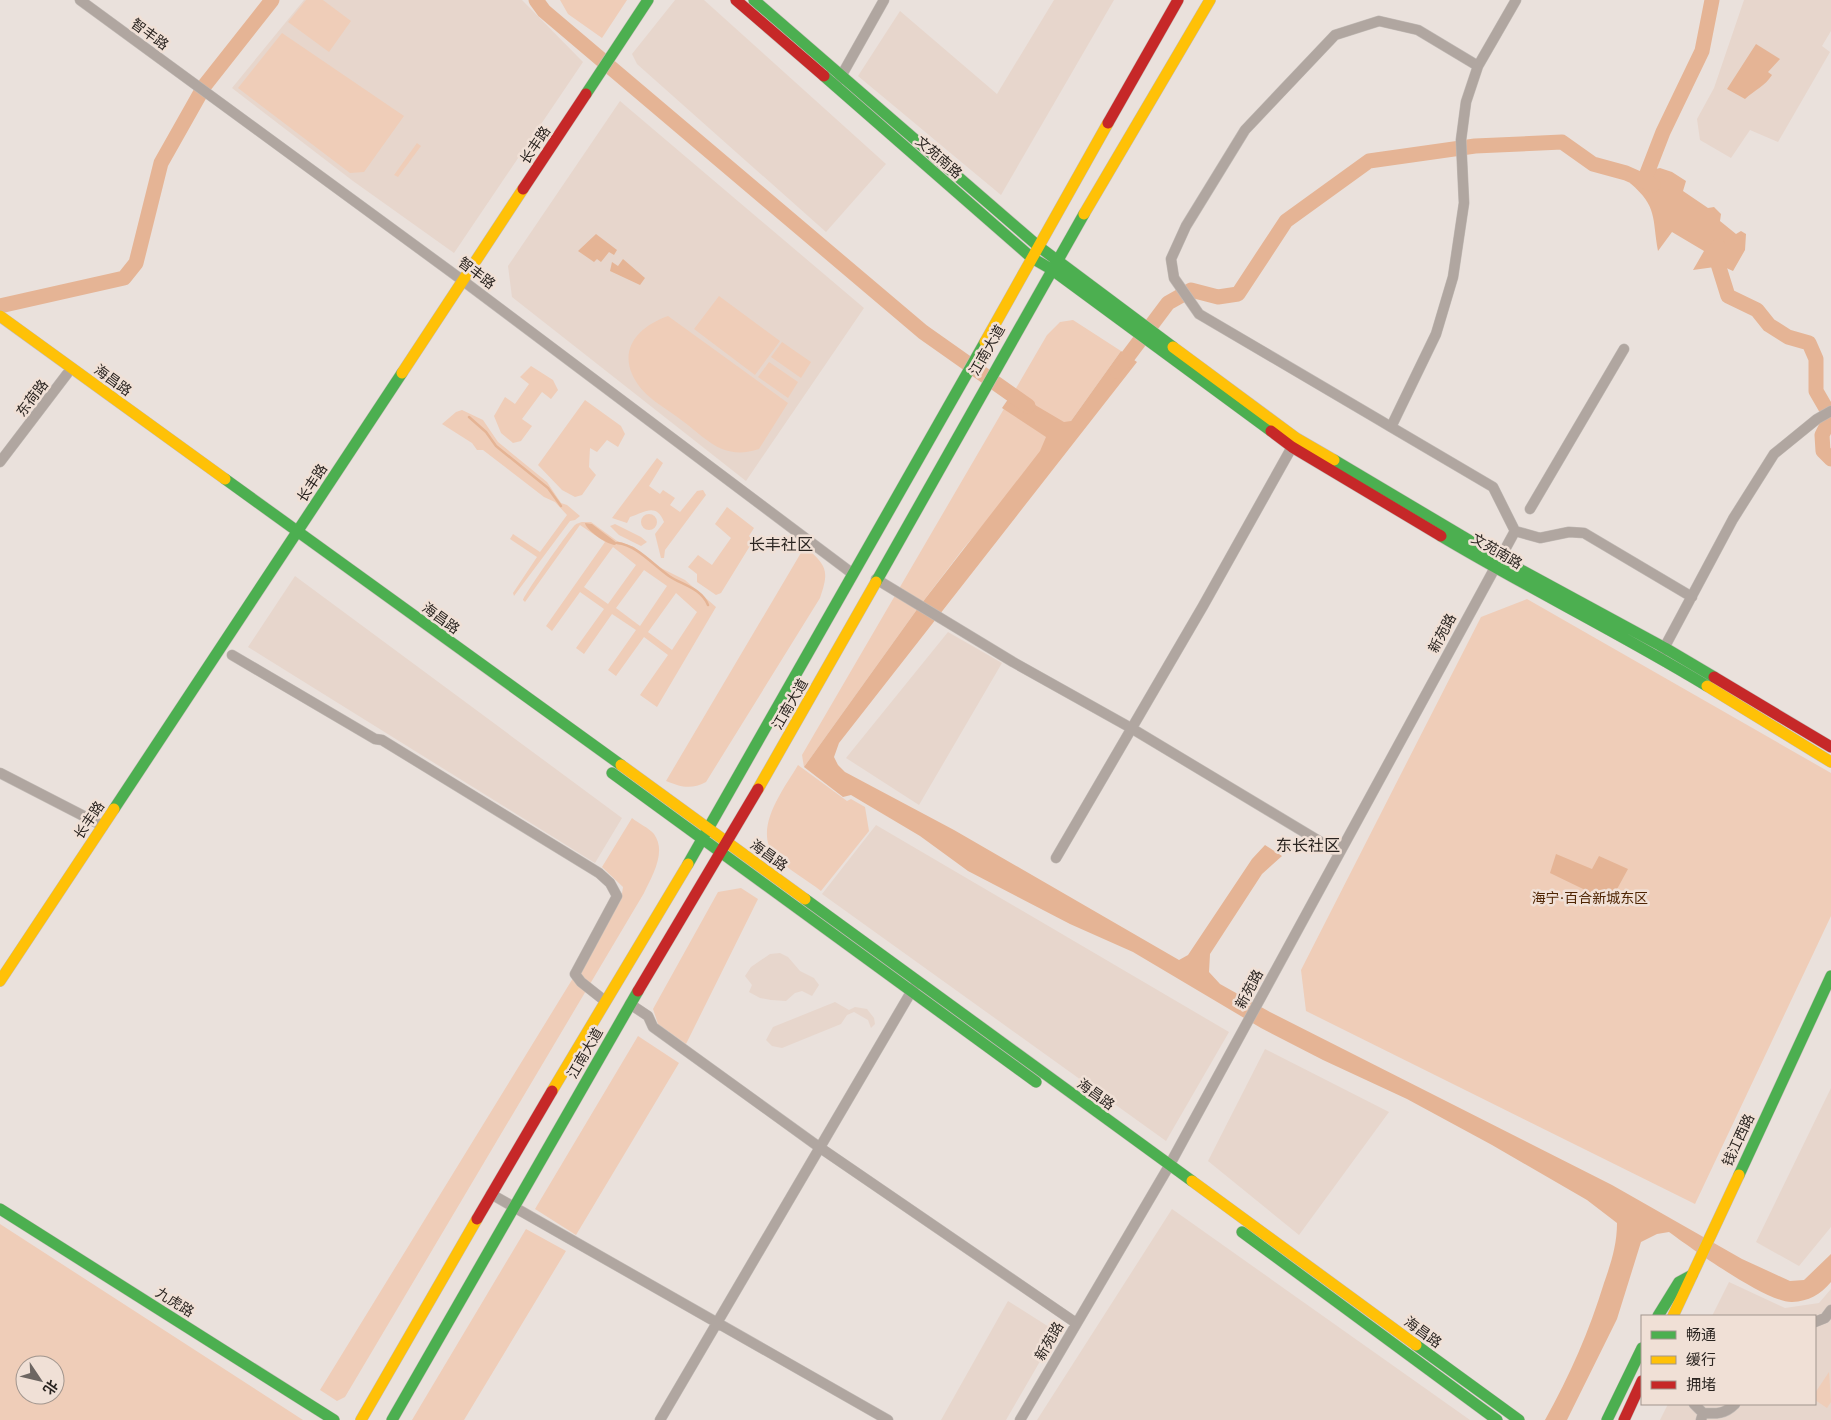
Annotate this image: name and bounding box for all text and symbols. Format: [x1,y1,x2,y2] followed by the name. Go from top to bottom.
[128,15,172,53] street label: 智丰路
[517,123,553,167] street label: 长丰路
[913,133,965,181] street label: 文苑南路
[455,254,499,292] street label: 智丰路
[966,322,1008,378] street label: 江南大道
[91,361,135,399] street label: 海昌路
[13,376,51,420] street label: 东荷路
[294,461,330,505] street label: 长丰路
[1469,530,1525,572] street label: 文苑南路
[749,535,813,554] district label: 长丰社区
[419,599,463,637] street label: 海昌路
[1425,611,1459,655] street label: 新苑路
[769,676,811,732] street label: 江南大道
[71,798,107,842] street label: 长丰路
[747,836,791,874] street label: 海昌路
[1276,836,1340,855] district label: 东长社区
[1532,890,1648,906] park label: 海宁·百合新城东区
[1232,967,1266,1011] street label: 新苑路
[564,1025,606,1081] street label: 江南大道
[1074,1075,1118,1113] street label: 海昌路
[1719,1111,1757,1169] street label: 钱江西路
[153,1284,197,1320] street label: 九虎路
[1401,1313,1445,1351] street label: 海昌路
[1641,1315,1816,1405] legend
[1032,1319,1066,1363] street label: 新苑路
[1686,1326,1716,1344] text: 畅通
[1686,1351,1716,1369] text: 缓行
[15,1355,65,1405] north arrow
[1686,1376,1716,1394] text: 拥堵
[40,1377,61,1398] text: 北

